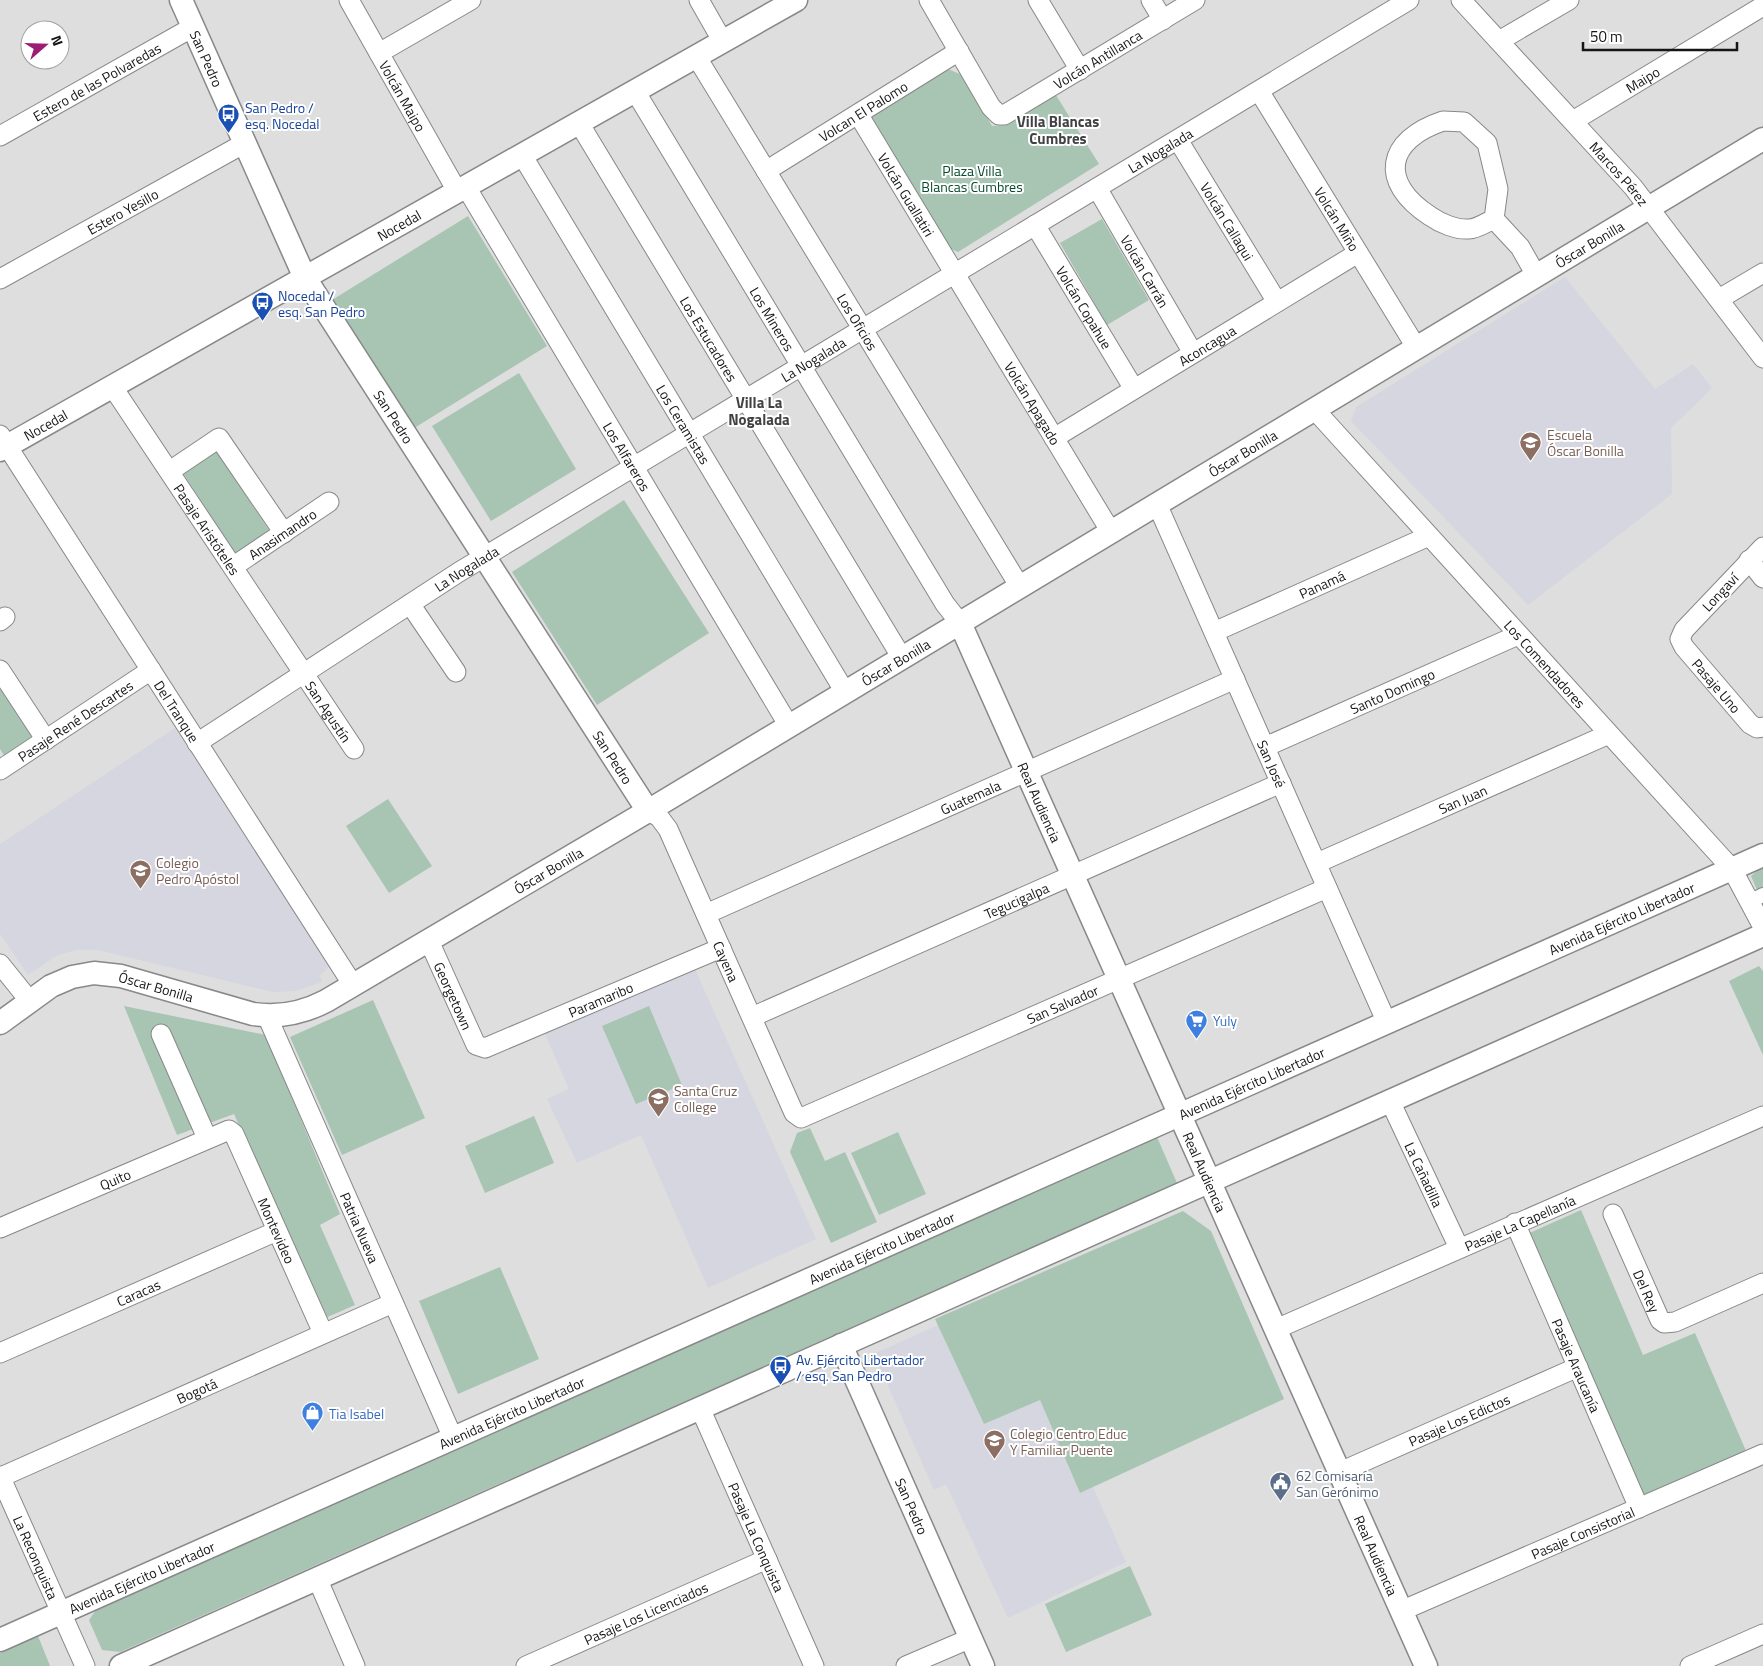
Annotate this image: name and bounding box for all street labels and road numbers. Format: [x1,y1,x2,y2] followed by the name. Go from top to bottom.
[1049,24,1146,94] street label: Volcán Antillanca
[185,27,229,90] street label: San Pedro
[29,37,165,126] street label: Estero de las Polvaredas
[375,56,432,135] street label: Volcán Maipo
[1621,61,1663,98] street label: Maipo
[814,75,911,146] street label: Volcan El Palomo
[1123,122,1196,178] street label: La Nogalada
[1585,136,1654,210] street label: Marcos Pérez
[873,149,940,240] street label: Volcán Guallatiri
[1196,178,1259,264] street label: Volcán Callaqui
[83,183,162,239] street label: Estero Yesillo
[1310,183,1365,255] street label: Volcán Miño
[373,204,425,245] street label: Nocedal
[1551,215,1628,273] street label: Óscar Bonilla
[1116,231,1175,311] street label: Volcán Carrán
[1051,262,1118,353] street label: Volcán Copahue
[745,283,800,355] street label: Los Mineros
[832,289,884,354] street label: Los Oficios
[675,292,743,385] street label: Los Estucadores
[1174,319,1240,371] street label: Aconcagua
[776,331,849,387] street label: La Nogalada
[1000,358,1066,449] street label: Volcán Apagado
[652,380,716,468] street label: Los Ceramistas
[369,385,419,447] street label: San Pedro
[19,404,71,445] street label: Nocedal
[599,418,656,495] street label: Los Alfareros
[1204,424,1281,482] street label: Óscar Bonilla
[169,479,246,579] street label: Pasaje Aristóteles
[244,503,320,564] street label: Anasimandro
[430,540,502,596] street label: La Nogalada
[1295,564,1348,603] street label: Panamá
[1697,568,1744,616] street label: Longaví
[1500,615,1591,712] street label: Los Comendadores
[857,633,934,691] street label: Óscar Bonilla
[1687,654,1746,717] street label: Pasaje Uno
[1346,663,1438,719] street label: Santo Domingo
[13,674,137,766] street label: Pasaje René Descartes
[149,676,205,746] street label: Del Tranque
[301,676,357,746] street label: San Agustín
[588,726,638,788] street label: San Pedro
[1252,736,1292,791] street label: San José
[1013,758,1067,846] street label: Real Audiencia
[937,774,1004,819] street label: Guatemala
[1435,779,1490,819] street label: San Juan
[510,841,587,899] street label: Óscar Bonilla
[1545,876,1698,960] street label: Avenida Ejército Libertador
[981,877,1052,924] street label: Tegucigalpa
[708,937,745,985] street label: Cayena
[429,958,478,1033] street label: Georgetown
[116,965,196,1007] street label: Óscar Bonilla
[565,976,636,1022] street label: Paramaribo
[1023,979,1102,1029] street label: San Salvador
[1175,1041,1328,1124] street label: Avenida Ejército Libertador
[1178,1128,1232,1215] street label: Real Audiencia
[1400,1138,1449,1210] street label: La Cañadilla
[96,1163,134,1195] street label: Quito
[335,1188,385,1266] street label: Patria Nueva
[1461,1189,1578,1256] street label: Pasaje La Capellanía
[253,1194,301,1267] street label: Montevideo
[805,1206,958,1289] street label: Avenida Ejército Libertador
[1628,1266,1666,1316] street label: Del Rey
[113,1273,164,1311] street label: Caracas
[1547,1315,1607,1415] street label: Pasaje Araucanía
[435,1370,588,1454] street label: Avenida Ejército Libertador
[173,1372,220,1408] street label: Bogotá
[1405,1388,1513,1451] street label: Pasaje Los Edictos
[890,1474,934,1538] street label: San Pedro
[724,1479,790,1595] street label: Pasaje La Conquista
[1528,1500,1638,1564] street label: Pasaje Consistorial
[8,1512,64,1602] street label: La Reconquista
[1349,1512,1404,1599] street label: Real Audiencia
[65,1535,218,1619] street label: Avenida Ejército Libertador
[580,1576,711,1650] street label: Pasaje Los Licenciados

